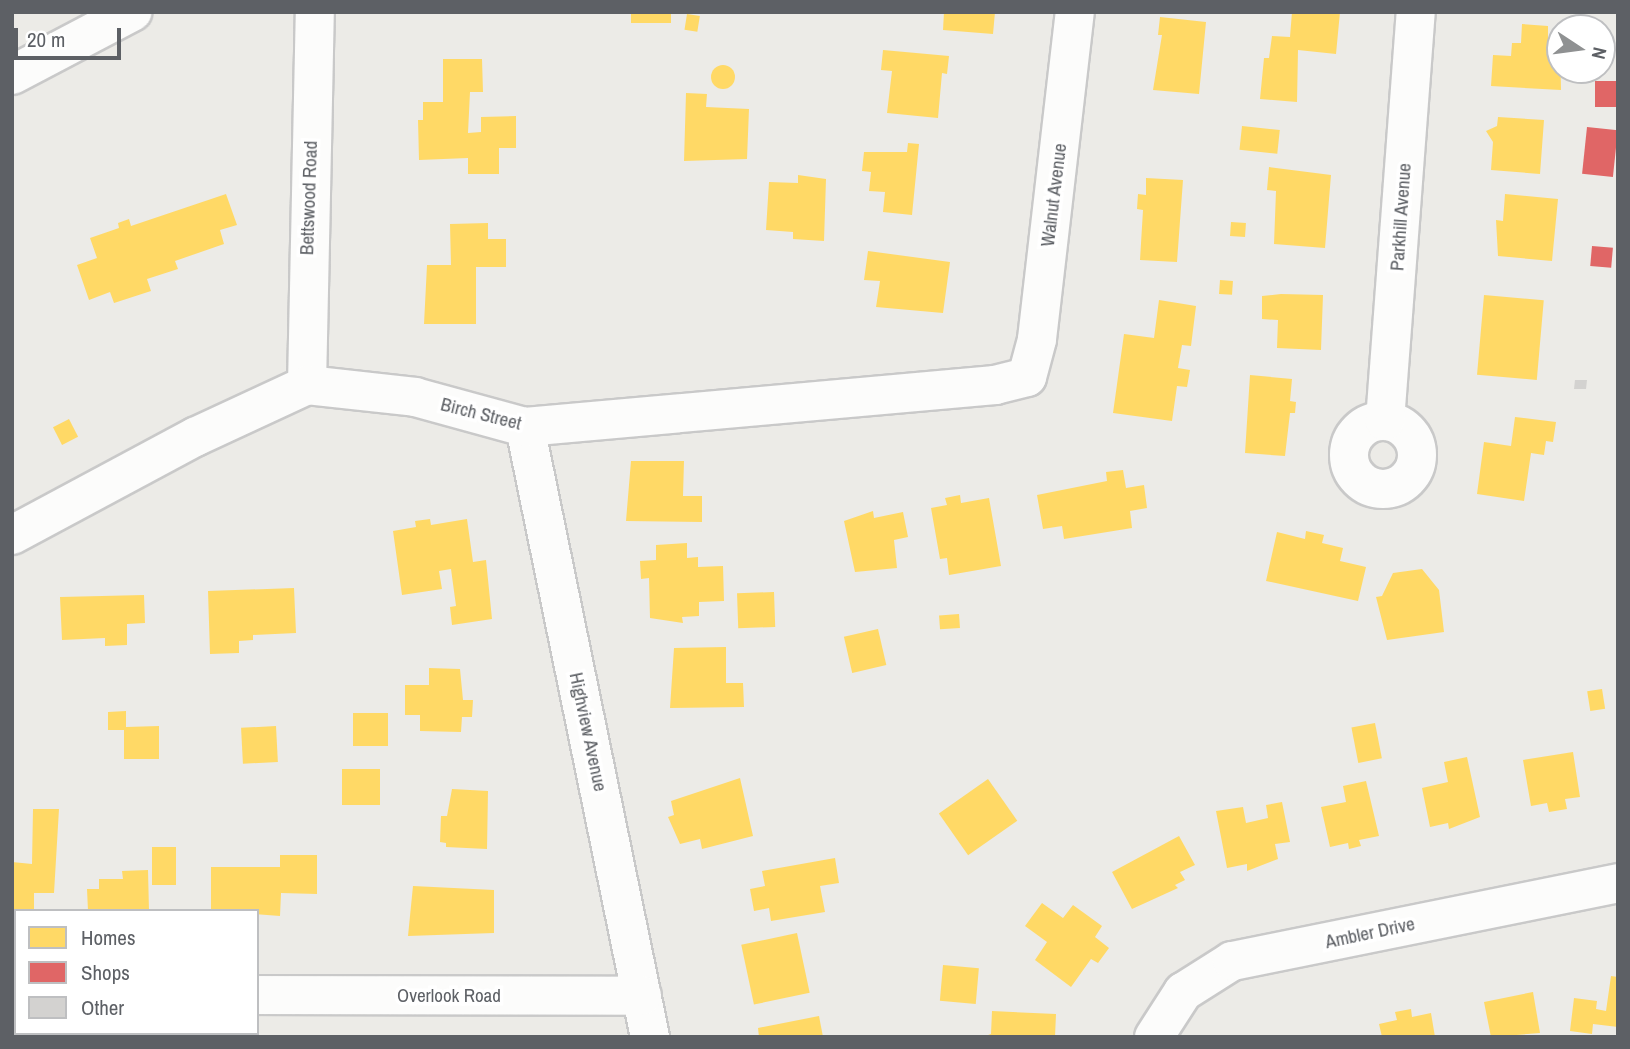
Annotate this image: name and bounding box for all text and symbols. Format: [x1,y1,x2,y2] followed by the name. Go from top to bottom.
[18,14,124,58] scale bar
[1546,14,1616,84] north arrow
[27,25,65,54] text: 20 m
[1586,45,1613,62] text: N
[296,140,322,256] street label: Bettswood Road
[1036,142,1072,248] street label: Walnut Avenue
[1386,162,1416,272] street label: Parkhill Avenue
[438,393,524,435] street label: Birch Street
[564,670,612,794] street label: Highview Avenue
[14,909,259,1035] legend
[1323,912,1417,954] street label: Ambler Drive
[81,923,136,952] text: Homes
[81,958,130,987] text: Shops
[397,985,501,1007] street label: Overlook Road
[81,993,124,1022] text: Other

